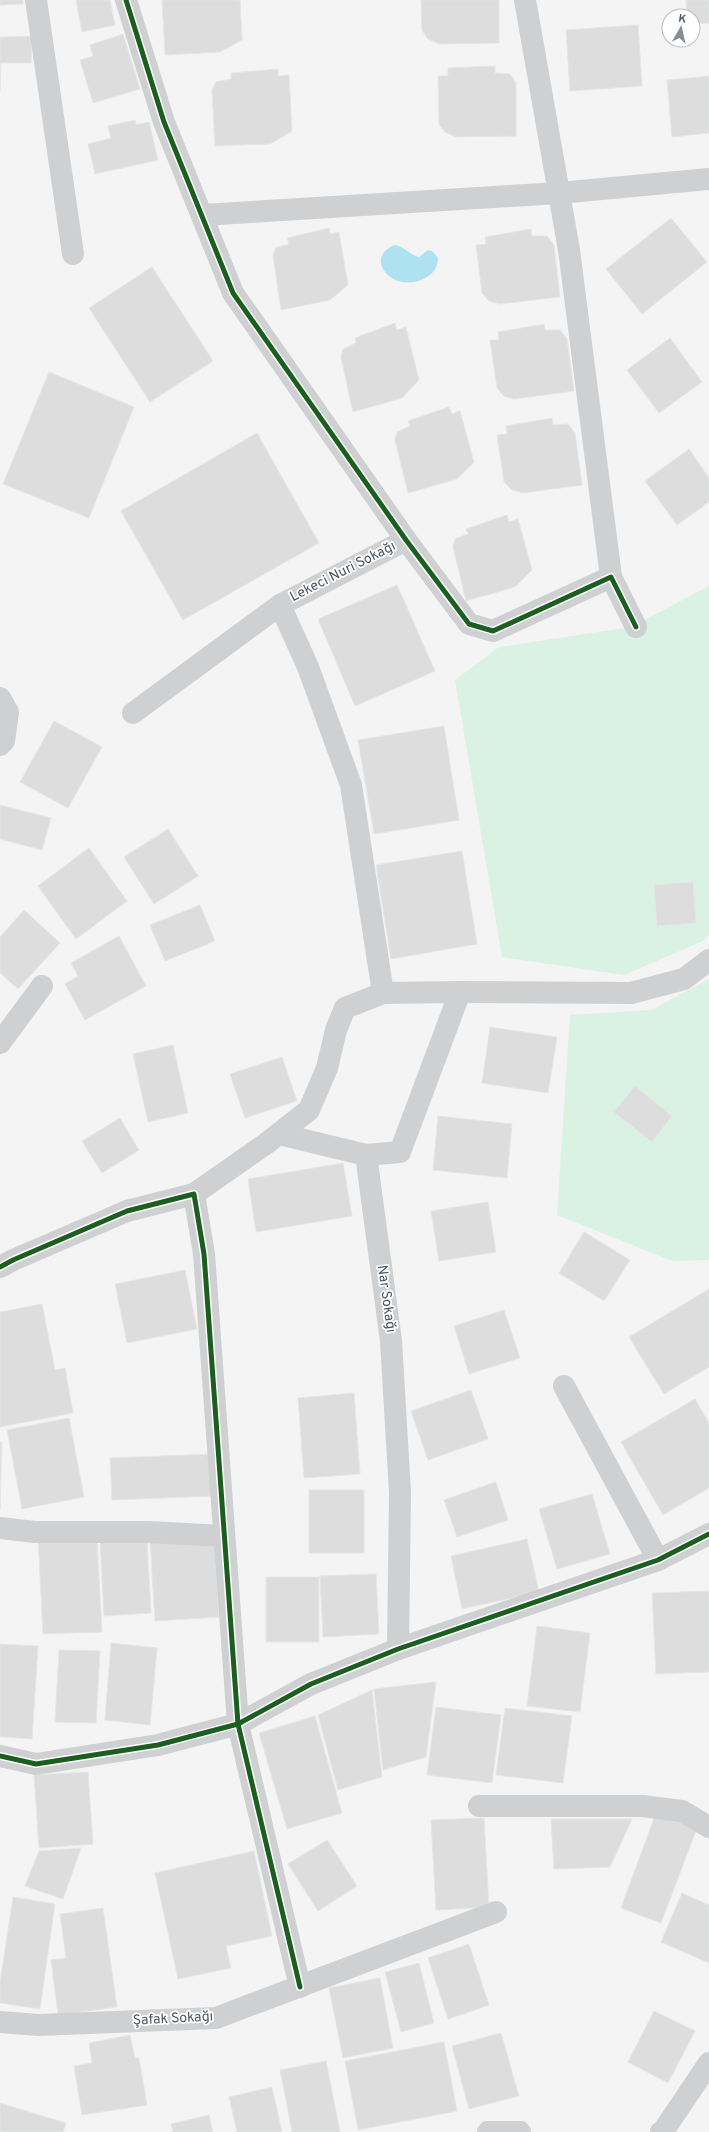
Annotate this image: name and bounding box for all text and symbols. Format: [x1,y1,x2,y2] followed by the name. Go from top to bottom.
[661,8,701,48] north arrow
[677,12,688,27] text: K
[287,538,399,606] street label: Lekeci Nuri Sokağı
[373,1264,399,1334] street label: Nar Sokağı
[132,2008,214,2030] street label: Şafak Sokağı

